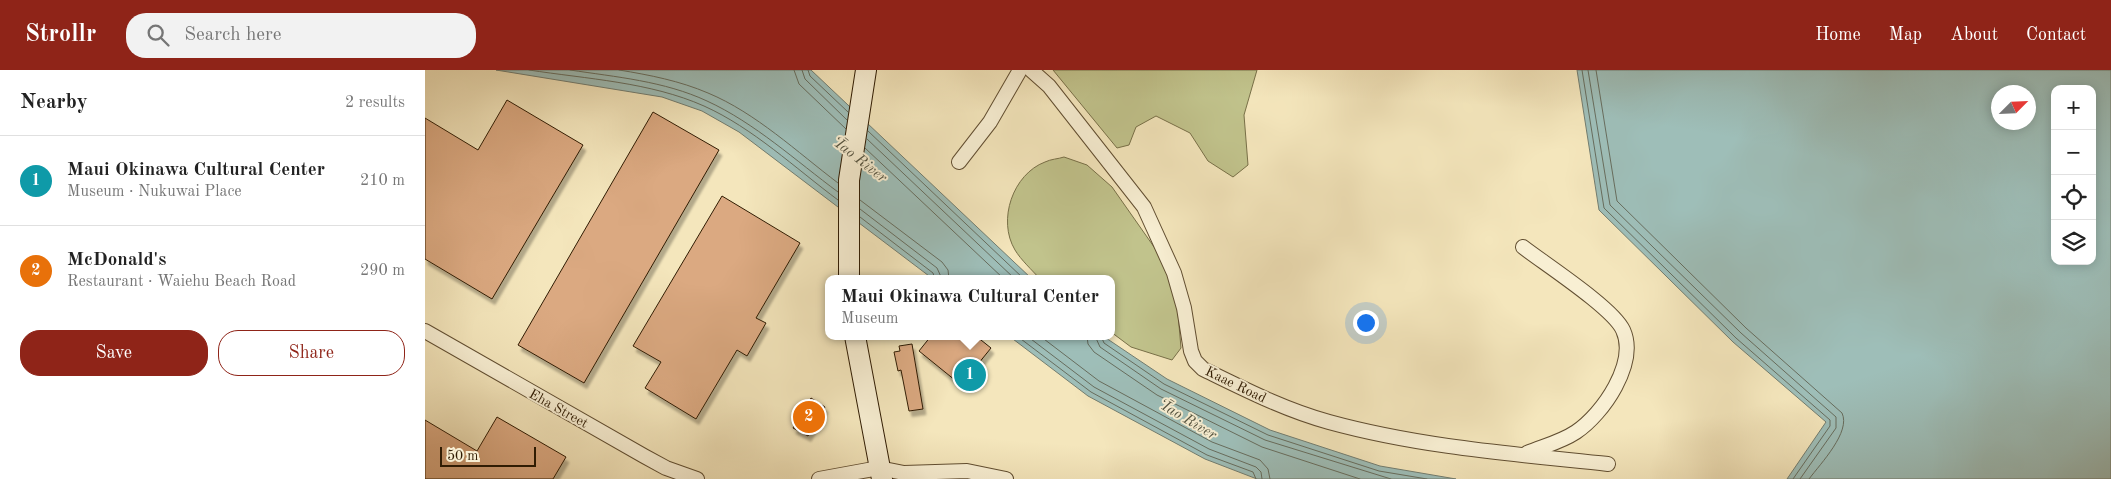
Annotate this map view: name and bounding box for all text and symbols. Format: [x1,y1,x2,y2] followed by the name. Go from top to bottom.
[126,13,476,58] search box
[144,21,172,49] icon: search
[25,23,96,47] text: Strollr
[184,26,282,45] text: Search here
[1815,26,1861,44] text: Home
[1889,26,1922,44] text: Map
[1950,26,1998,44] text: About
[2026,26,2086,44] text: Contact
[1991,85,2036,130] north arrow
[2051,85,2096,265] map controls
[2051,85,2096,130] button: +
[20,92,88,113] text: Nearby
[345,95,405,111] text: 2 results
[2051,130,2096,175] button: −
[829,133,891,186] water label: ʻĪao River
[67,161,325,180] text: Maui Okinawa Cultural Center
[31,173,41,189] text: 1
[360,173,405,189] text: 210 m
[2051,175,2096,220] button: locate
[67,184,242,200] text: Museum · Nukuwai Place
[2051,220,2096,265] button: layers
[67,251,166,270] text: McDonald's
[31,263,41,279] text: 2
[360,263,405,279] text: 290 m
[67,274,296,290] text: Restaurant · Waiehu Beach Road
[825,275,1115,340] popup
[841,288,1099,307] text: Maui Okinawa Cultural Center
[1353,310,1379,336] your location
[841,311,899,327] text: Museum
[20,330,208,376] button: Save
[218,330,405,376] button: Share
[954,356,986,394] pin: 1
[1203,364,1268,406] street label: Kaae Road
[527,387,591,431] street label: Eha Street
[1156,396,1220,444] water label: ʻĪao River
[793,398,825,436] pin: 2
[440,444,536,467] scale bar
[447,449,478,463] text: 50 m

